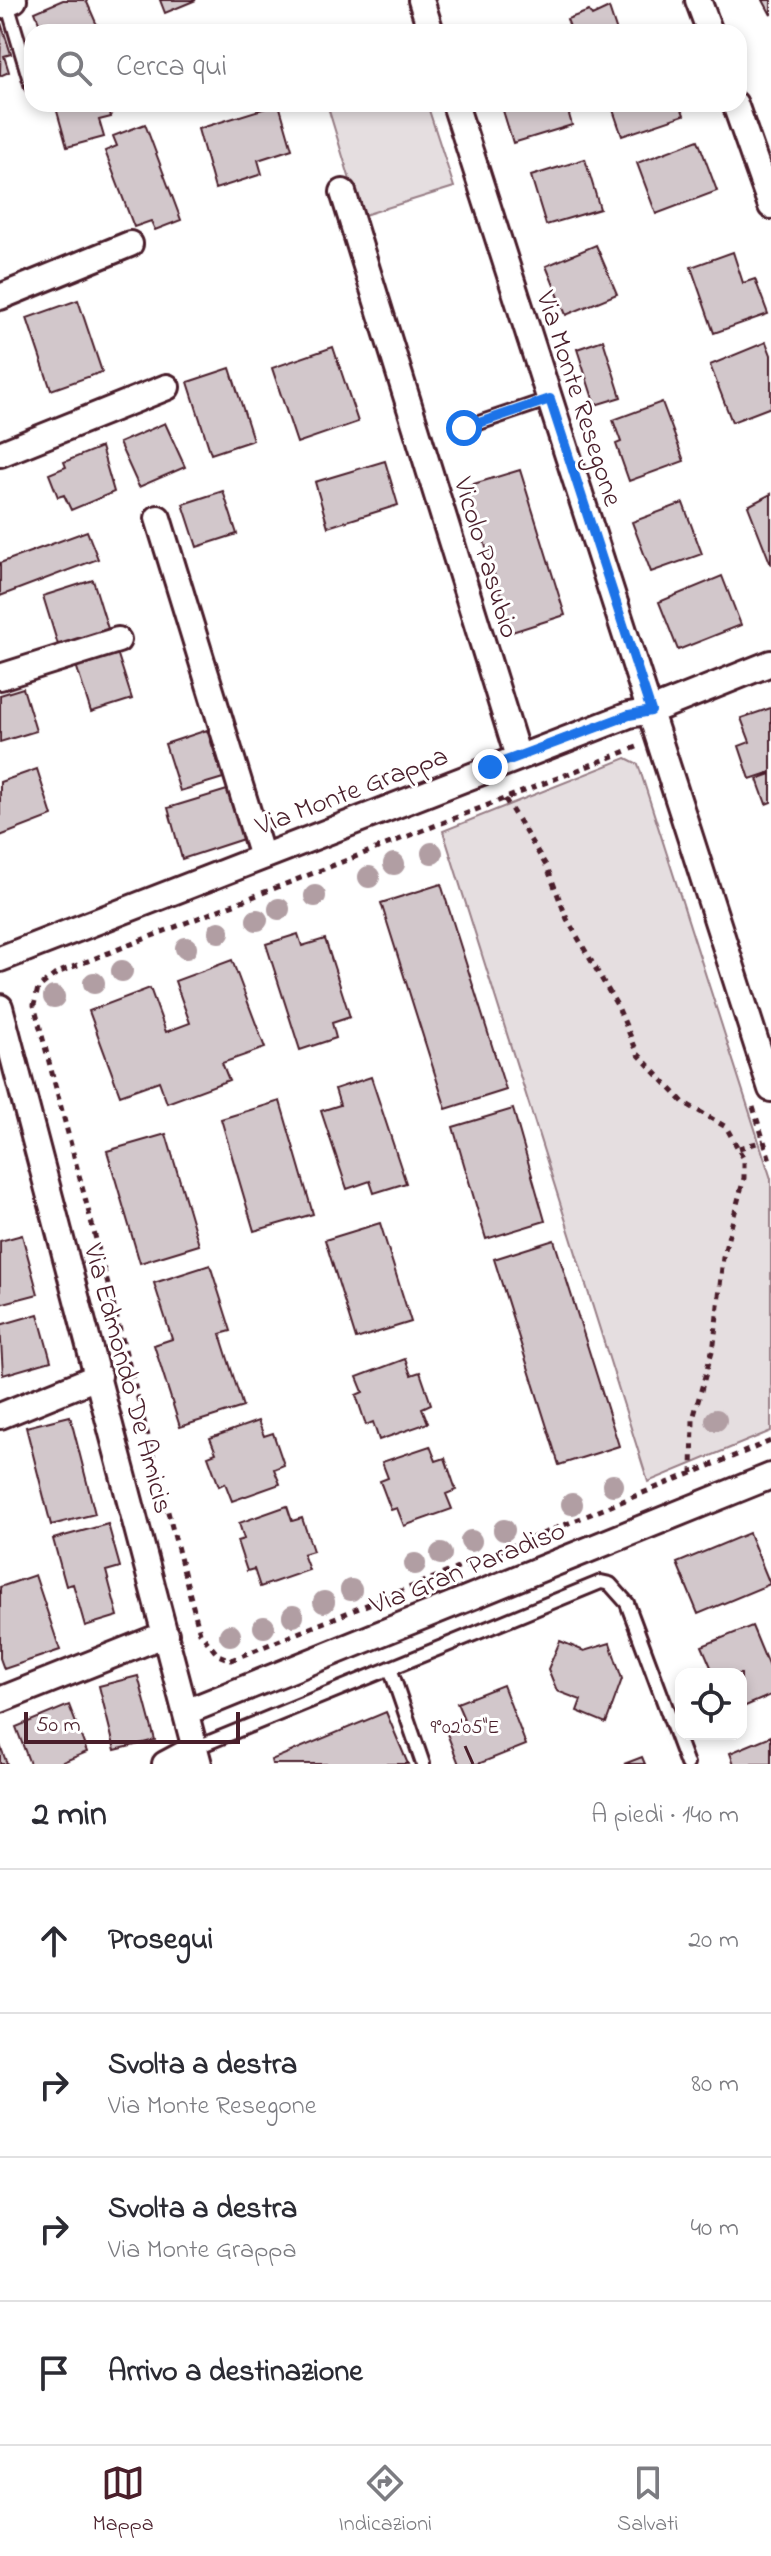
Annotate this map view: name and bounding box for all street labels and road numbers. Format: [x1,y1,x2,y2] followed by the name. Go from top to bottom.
[523,285,632,513] street label: Via Monte Resegone
[440,472,529,644] street label: Vicolo Pasubio
[249,737,454,848] street label: Via Monte Grappa
[71,1239,182,1518] street label: Via Edmondo De Amicis
[364,1511,572,1627] street label: Via Gran Paradiso

